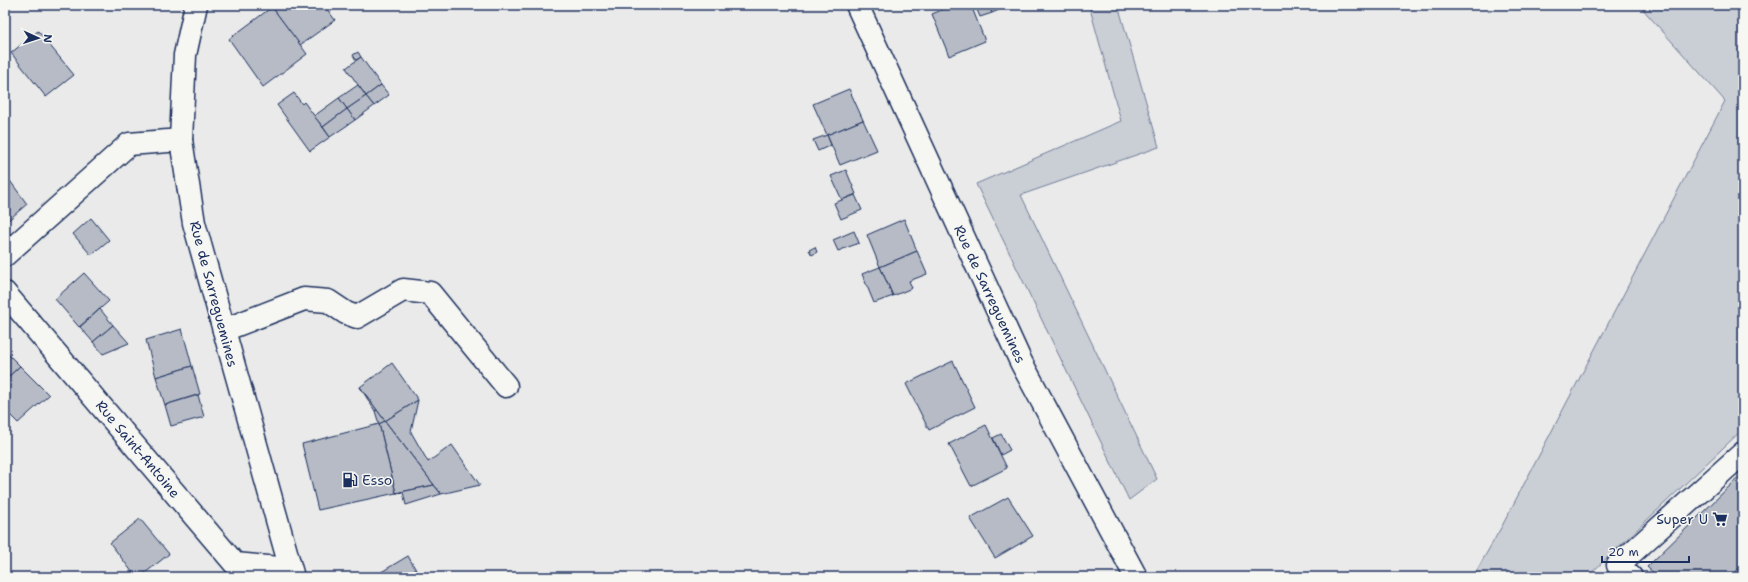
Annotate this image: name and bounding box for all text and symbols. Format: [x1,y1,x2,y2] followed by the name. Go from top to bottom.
[18,18,58,58] north arrow
[40,34,55,44] text: N
[186,219,242,369] street label: Rue de Sarreguemines
[950,222,1030,366] street label: Rue de Sarreguemines
[92,396,184,502] street label: Rue Saint-Antoine
[341,471,359,489] fuel station icon: Esso
[362,471,392,489] place label: Esso
[1656,510,1708,528] place label: Super U
[1711,510,1729,528] supermarket icon: Super U
[1602,538,1689,564] scale bar
[1608,544,1639,560] text: 20 m

